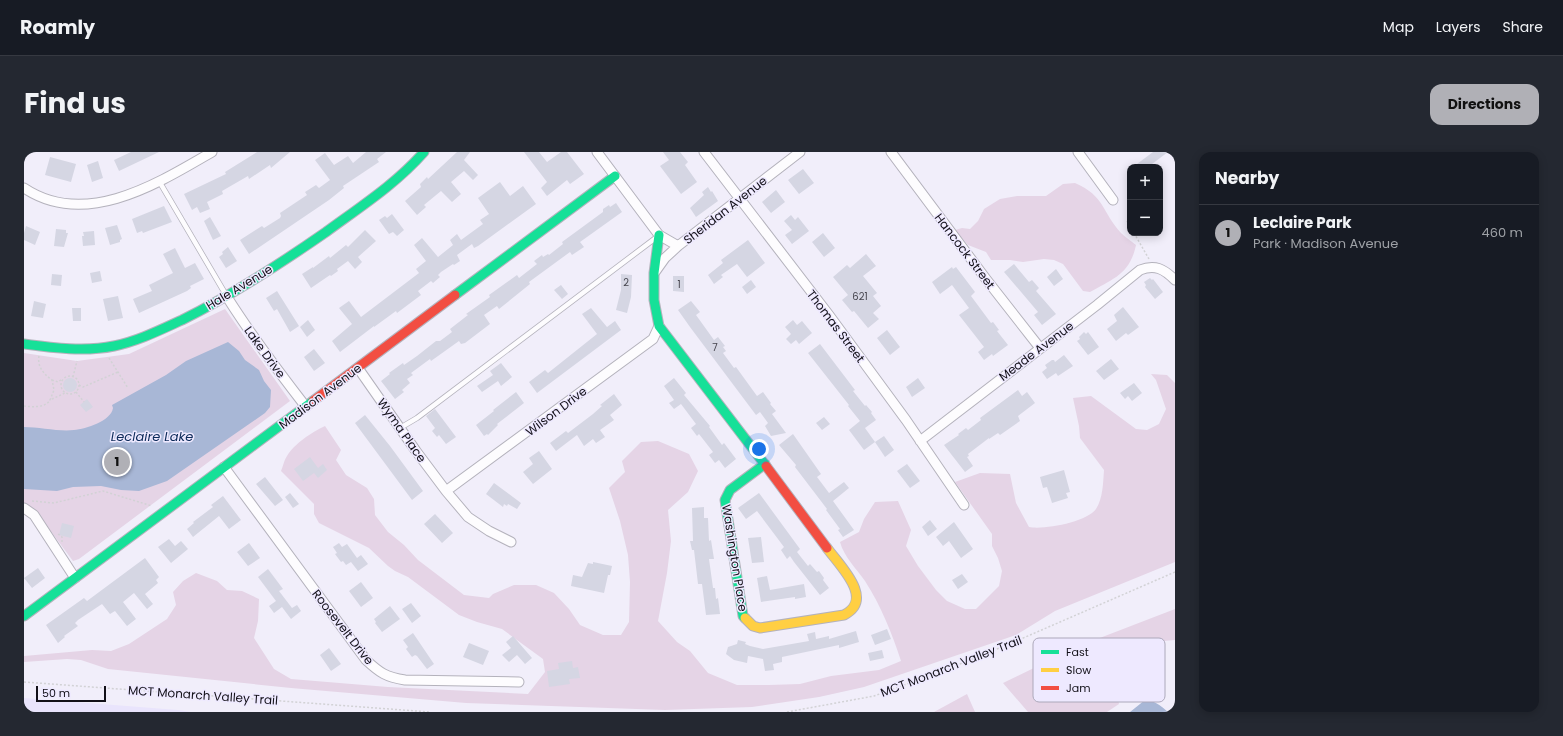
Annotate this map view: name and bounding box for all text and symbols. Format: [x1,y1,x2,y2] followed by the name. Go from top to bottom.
[20,14,95,41] text: Roamly
[1383,17,1414,37] text: Map
[1436,17,1480,37] text: Layers
[1502,17,1543,37] text: Share
[24,84,126,123] text: Find us
[1430,84,1539,125] button: Directions
[1127,164,1163,236] map controls
[1127,164,1163,200] button: +
[1215,166,1279,190] text: Nearby
[680,172,770,248] street label: Sheridan Avenue
[1127,200,1163,236] button: −
[931,210,999,292] street label: Hancock Street
[1253,212,1352,233] text: Leclaire Park
[1226,223,1230,242] text: 1
[1482,223,1523,242] text: 460 m
[1253,234,1398,253] text: Park · Madison Avenue
[202,260,276,314] street label: Hale Avenue
[623,275,629,290] house number: 2
[677,277,681,292] house number: 1
[803,286,869,366] street label: Thomas Street
[852,289,868,304] house number: 621
[995,317,1077,385] street label: Meade Avenue
[240,323,290,381] street label: Lake Drive
[712,340,718,355] house number: 7
[275,359,365,433] street label: Madison Avenue
[522,382,590,440] street label: Wilson Drive
[374,394,430,466] street label: Wyma Place
[111,427,193,446] water label: Leclaire Lake
[749,439,769,459] your location
[104,447,130,477] pin: 1
[718,503,752,613] street label: Washington Place
[308,586,378,668] street label: Roosevelt Drive
[878,631,1024,701] street label: MCT Monarch Valley Trail
[1033,638,1165,702] legend
[1066,644,1089,660] text: Fast
[1066,662,1091,678] text: Slow
[1066,680,1091,696] text: Jam
[127,681,279,709] street label: MCT Monarch Valley Trail
[36,684,106,703] scale bar
[42,685,70,701] text: 50 m

